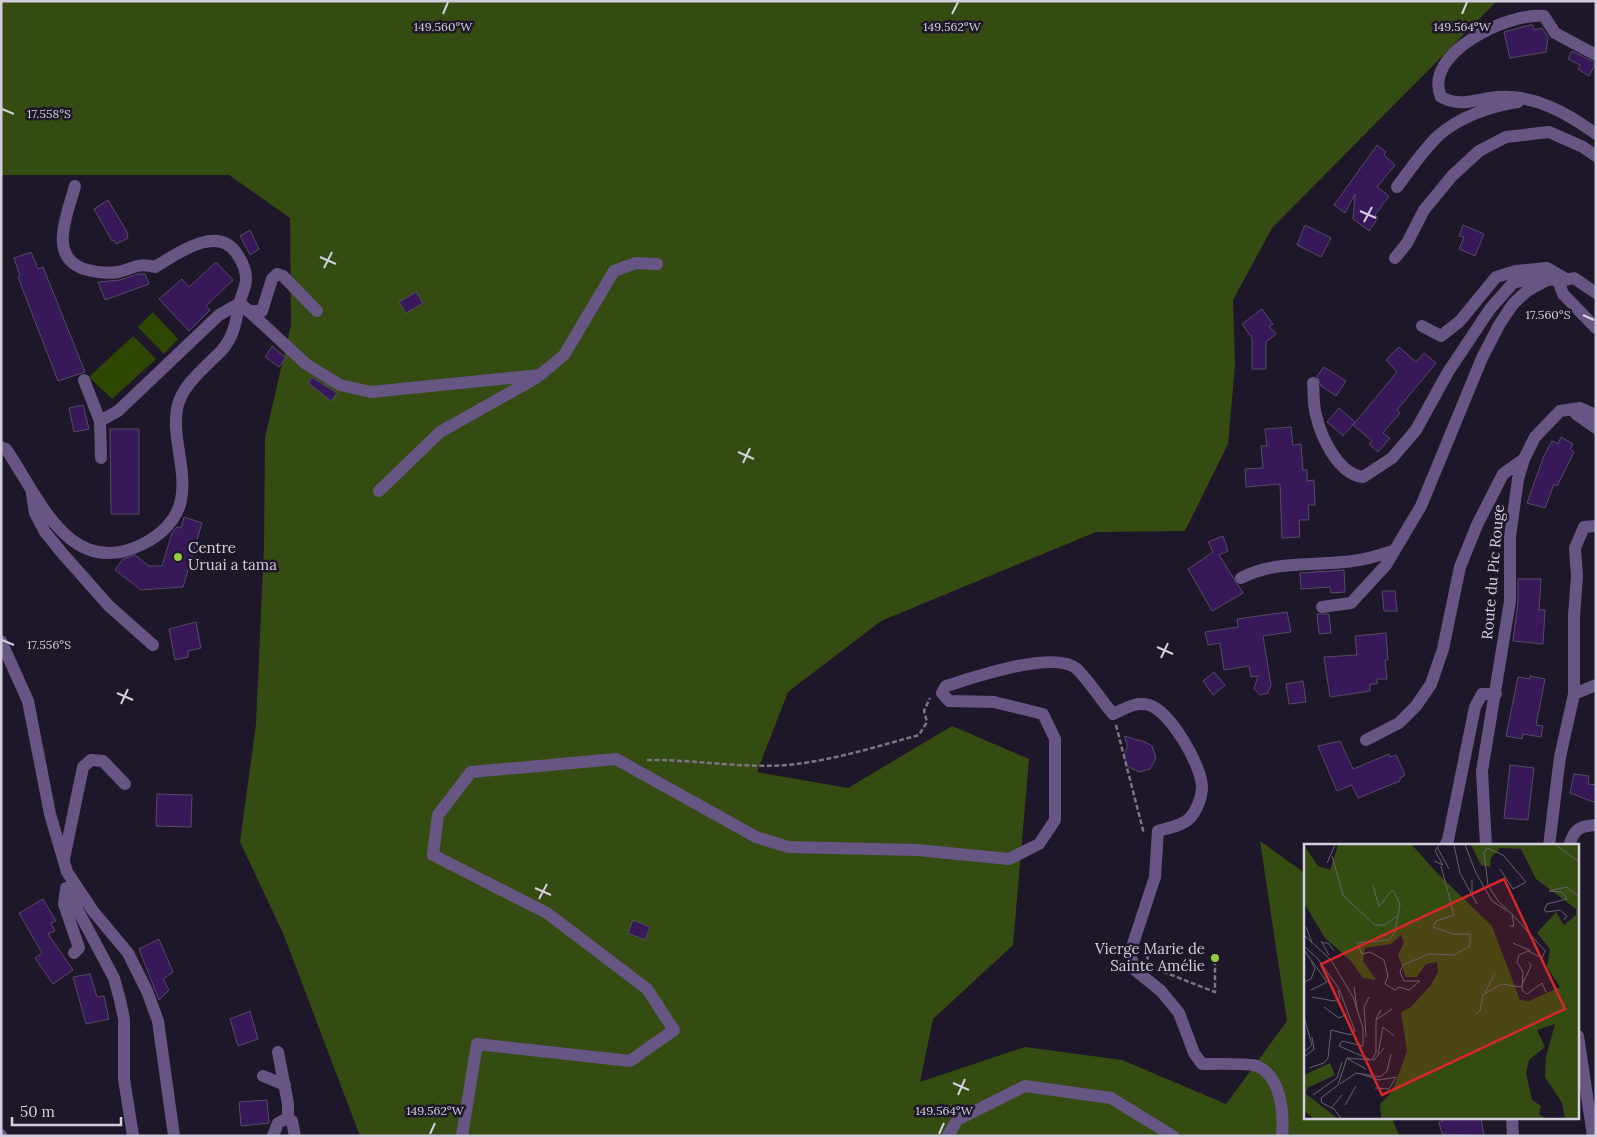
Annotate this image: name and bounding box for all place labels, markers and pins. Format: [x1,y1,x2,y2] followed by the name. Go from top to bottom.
[188,538,277,574] place label: Centre Uruai a tama
[172,551,184,563] marker: Centre Uruai a tama
[1094,939,1205,975] place label: Vierge Marie de Sainte Amélie
[1209,952,1221,964] marker: Vierge Marie de Sainte Amélie

